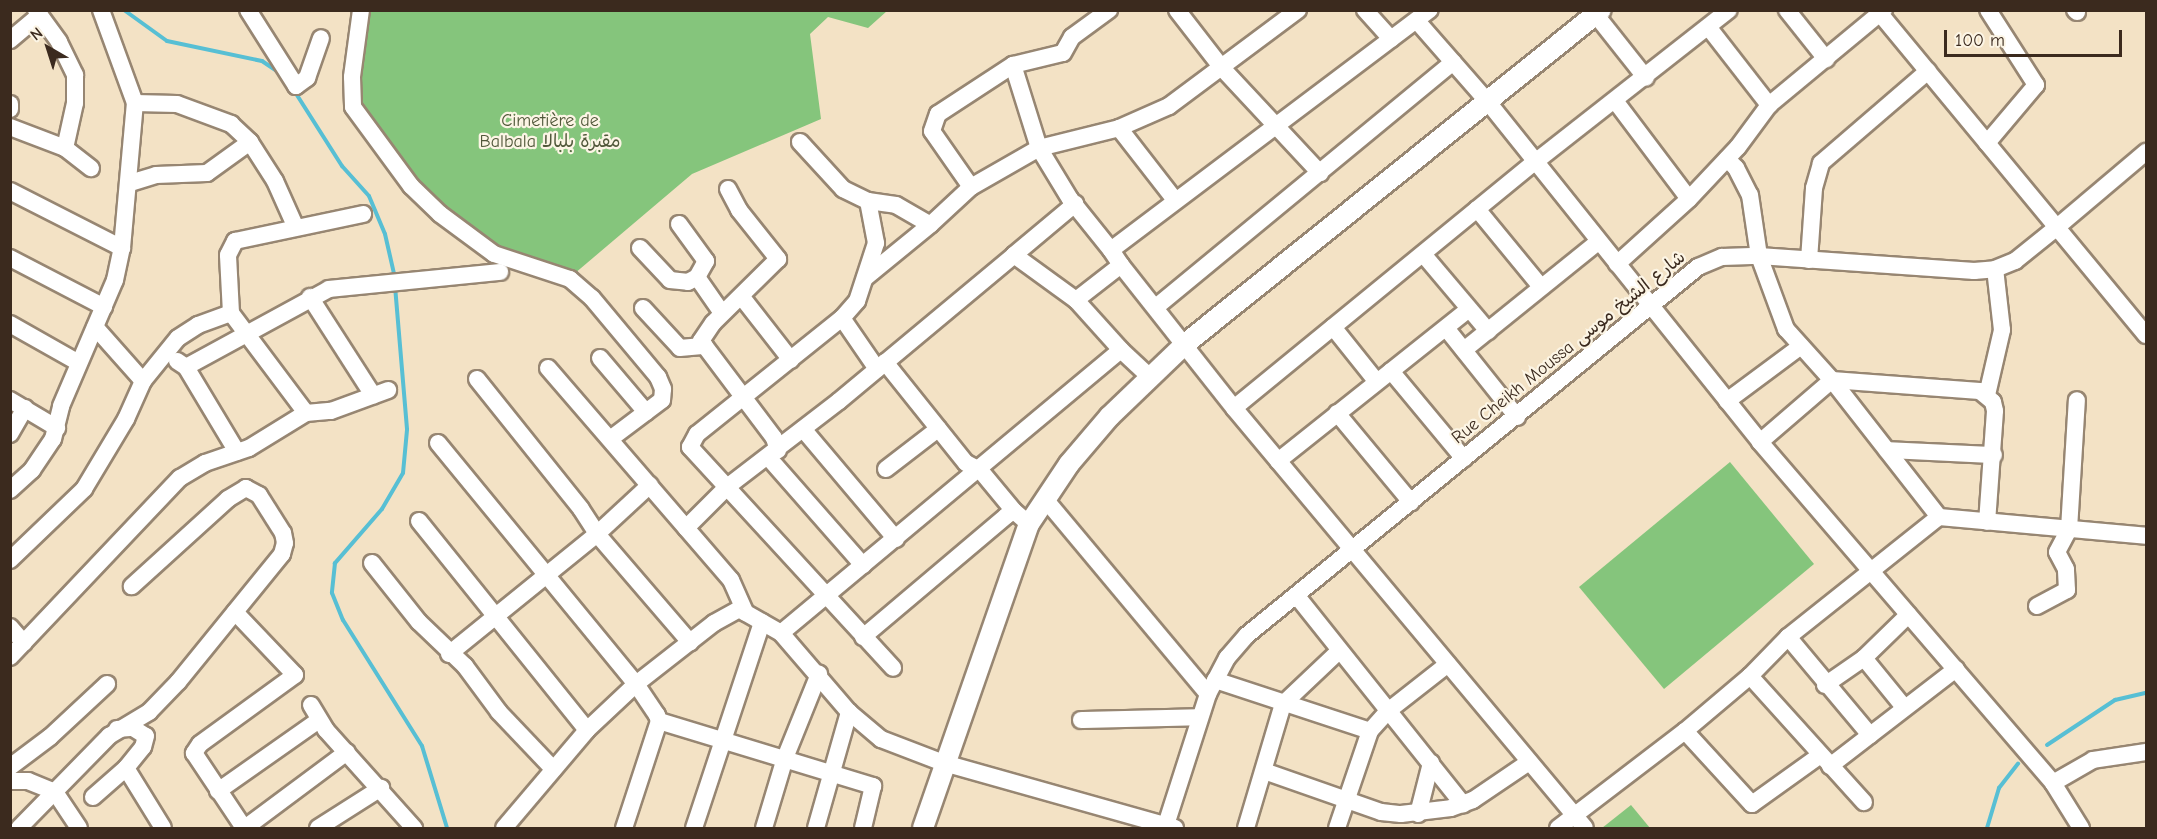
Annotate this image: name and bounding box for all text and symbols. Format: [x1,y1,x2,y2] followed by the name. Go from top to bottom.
[18,18,78,78] north arrow
[1947,18,2126,56] scale bar
[27,24,46,44] text: N
[1955,30,2005,51] text: 100 m
[480,111,620,154] park label: Cimetière de Balbala مقبرة بلبالا
[1448,247,1690,449] street label: Rue Cheikh Moussa شارع الشيخ موسى

